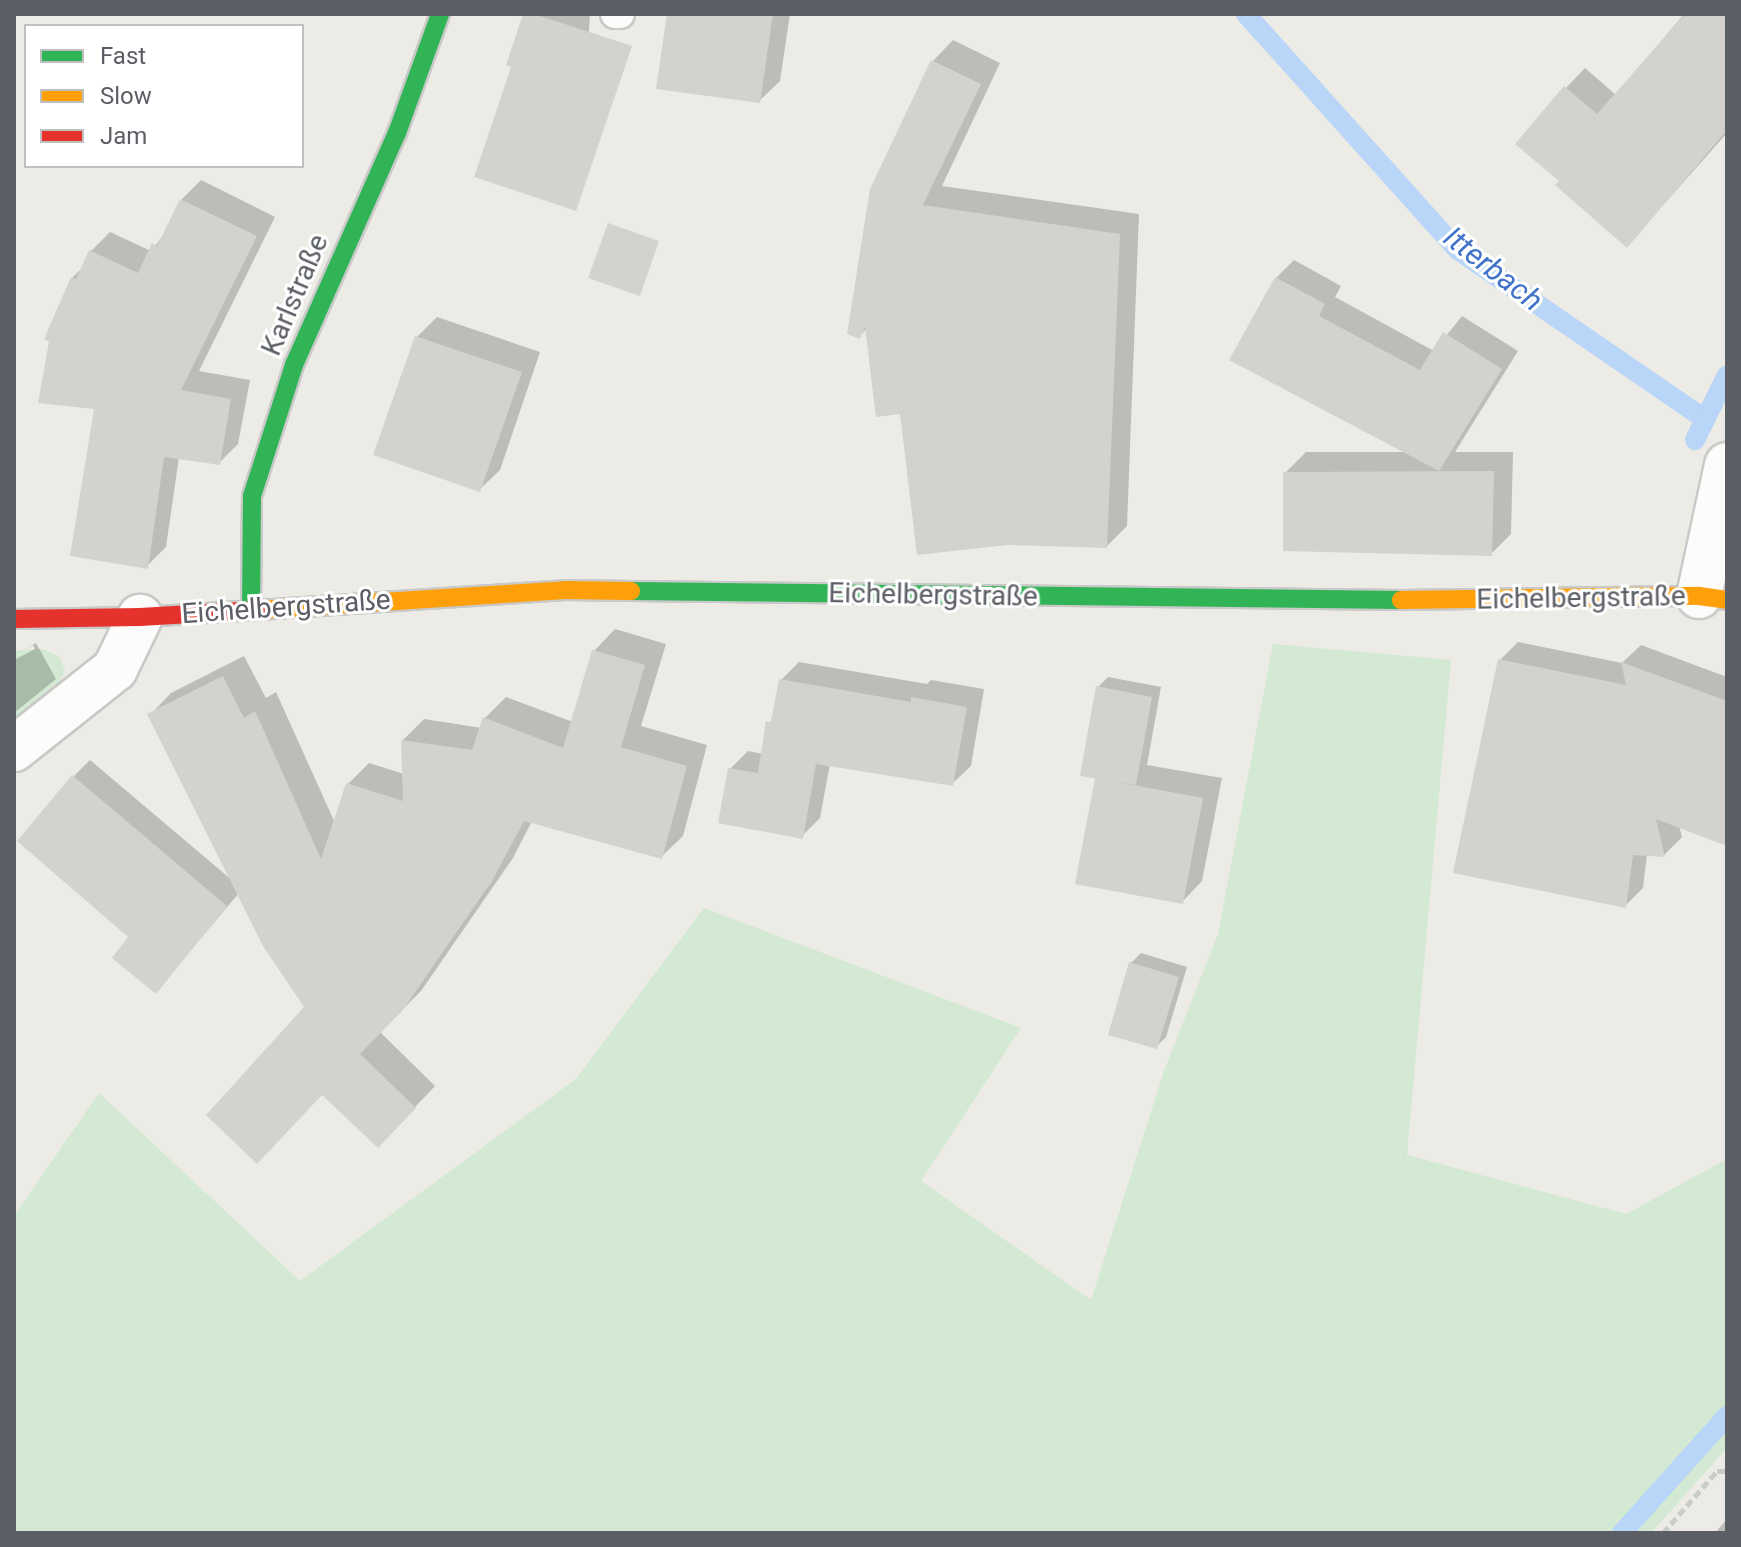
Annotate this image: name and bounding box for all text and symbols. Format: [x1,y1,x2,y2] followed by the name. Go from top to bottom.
[24,24,304,168] legend
[100,42,146,70] text: Fast
[100,82,152,110] text: Slow
[100,122,147,150] text: Jam
[1436,219,1550,319] water label: Itterbach
[254,229,336,361] street label: Karlstraße
[828,576,1038,614] street label: Eichelbergstraße
[1476,579,1686,617] street label: Eichelbergstraße
[180,583,392,631] street label: Eichelbergstraße

